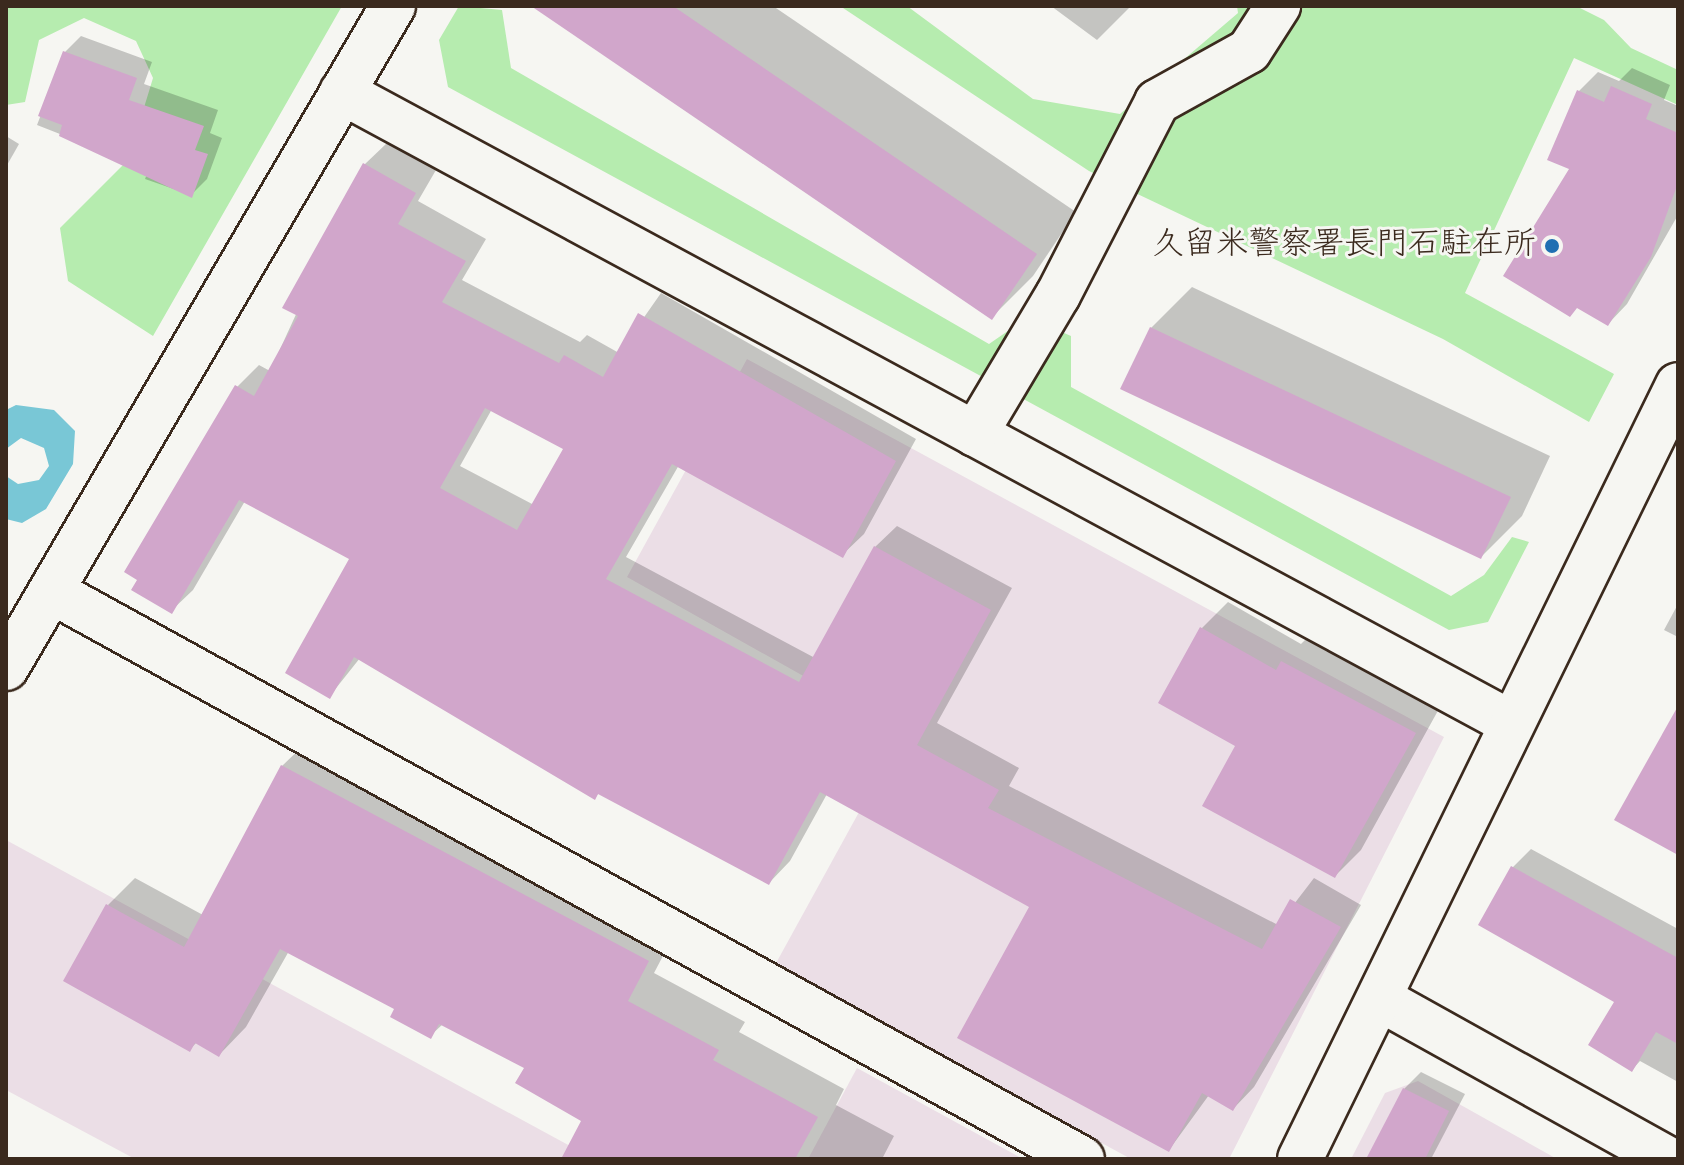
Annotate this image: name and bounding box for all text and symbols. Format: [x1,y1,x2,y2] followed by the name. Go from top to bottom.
[1152,227,1536,265] place label: 久留米警察署長門石駐在所
[1543,237,1561,255] marker: 久留米警察署長門石駐在所

